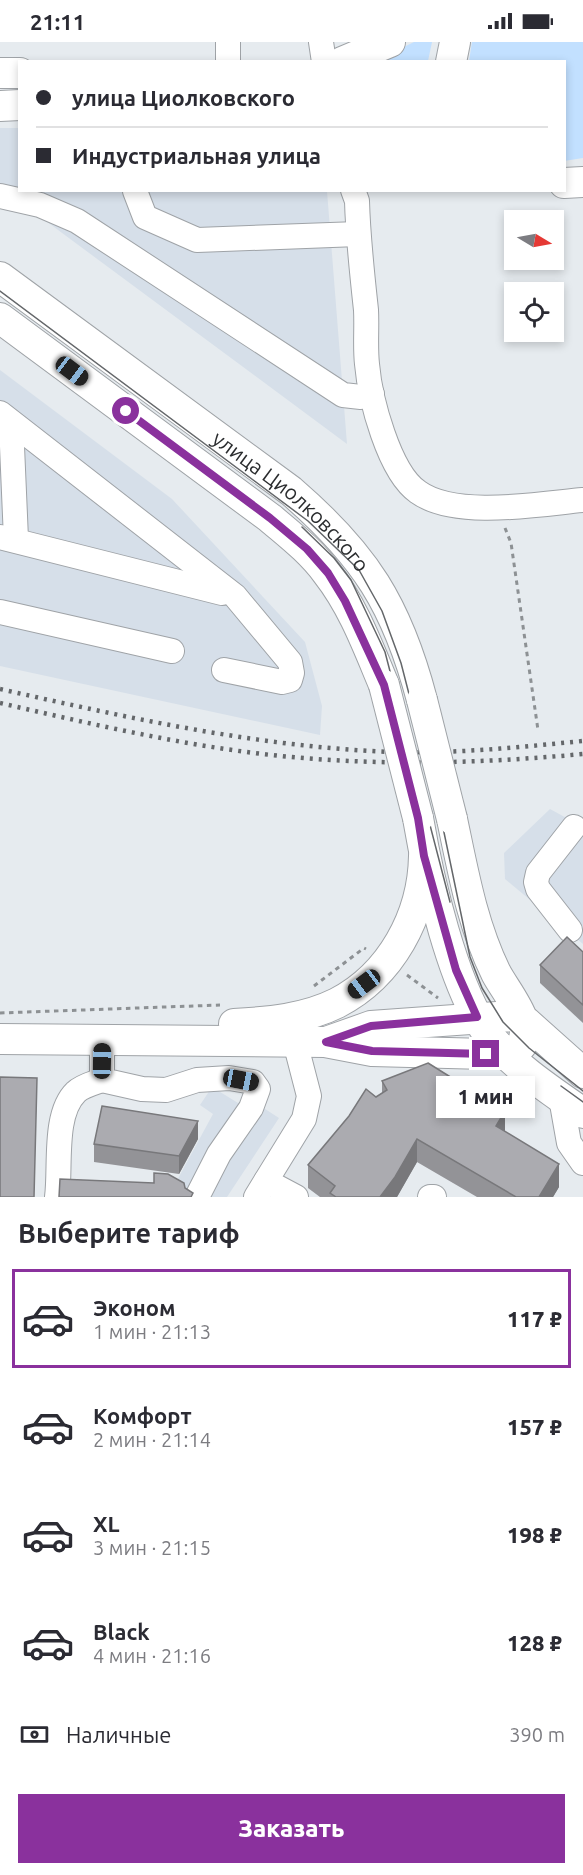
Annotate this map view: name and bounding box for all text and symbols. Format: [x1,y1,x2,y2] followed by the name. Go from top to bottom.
[30,9,85,34] text: 21:11
[72,85,295,110] text: улица Циолковского
[72,143,321,168] text: Индустриальная улица
[504,210,564,270] north arrow
[504,210,564,342] map controls
[504,282,564,342] button: locate
[52,353,92,389] car
[112,397,139,424] route start
[208,426,375,576] street label: улица Циолковского
[344,966,384,1002] car
[472,1040,499,1067] route end
[93,1043,111,1079] car
[222,1068,260,1092] car
[436,1075,536,1117] callout: 1 мин
[458,1085,513,1108] text: 1 мин
[18,1218,240,1248] text: Выберите тариф
[21,1292,75,1346] icon: car
[93,1295,175,1320] text: Эконом
[507,1306,562,1331] text: 117 ₽
[93,1320,211,1343] text: 1 мин · 21:13
[21,1400,75,1454] icon: car
[93,1403,192,1428] text: Комфорт
[507,1414,562,1439] text: 157 ₽
[93,1428,211,1451] text: 2 мин · 21:14
[21,1508,75,1562] icon: car
[93,1511,120,1536] text: XL
[507,1522,562,1547] text: 198 ₽
[93,1536,211,1559] text: 3 мин · 21:15
[21,1616,75,1670] icon: car
[93,1619,150,1644] text: Black
[507,1630,562,1655] text: 128 ₽
[93,1644,211,1667] text: 4 мин · 21:16
[18,1718,51,1751] icon: cash
[66,1722,171,1747] text: Наличные
[509,1723,565,1746] text: 390 m
[18,1794,565,1863] button: Заказать

